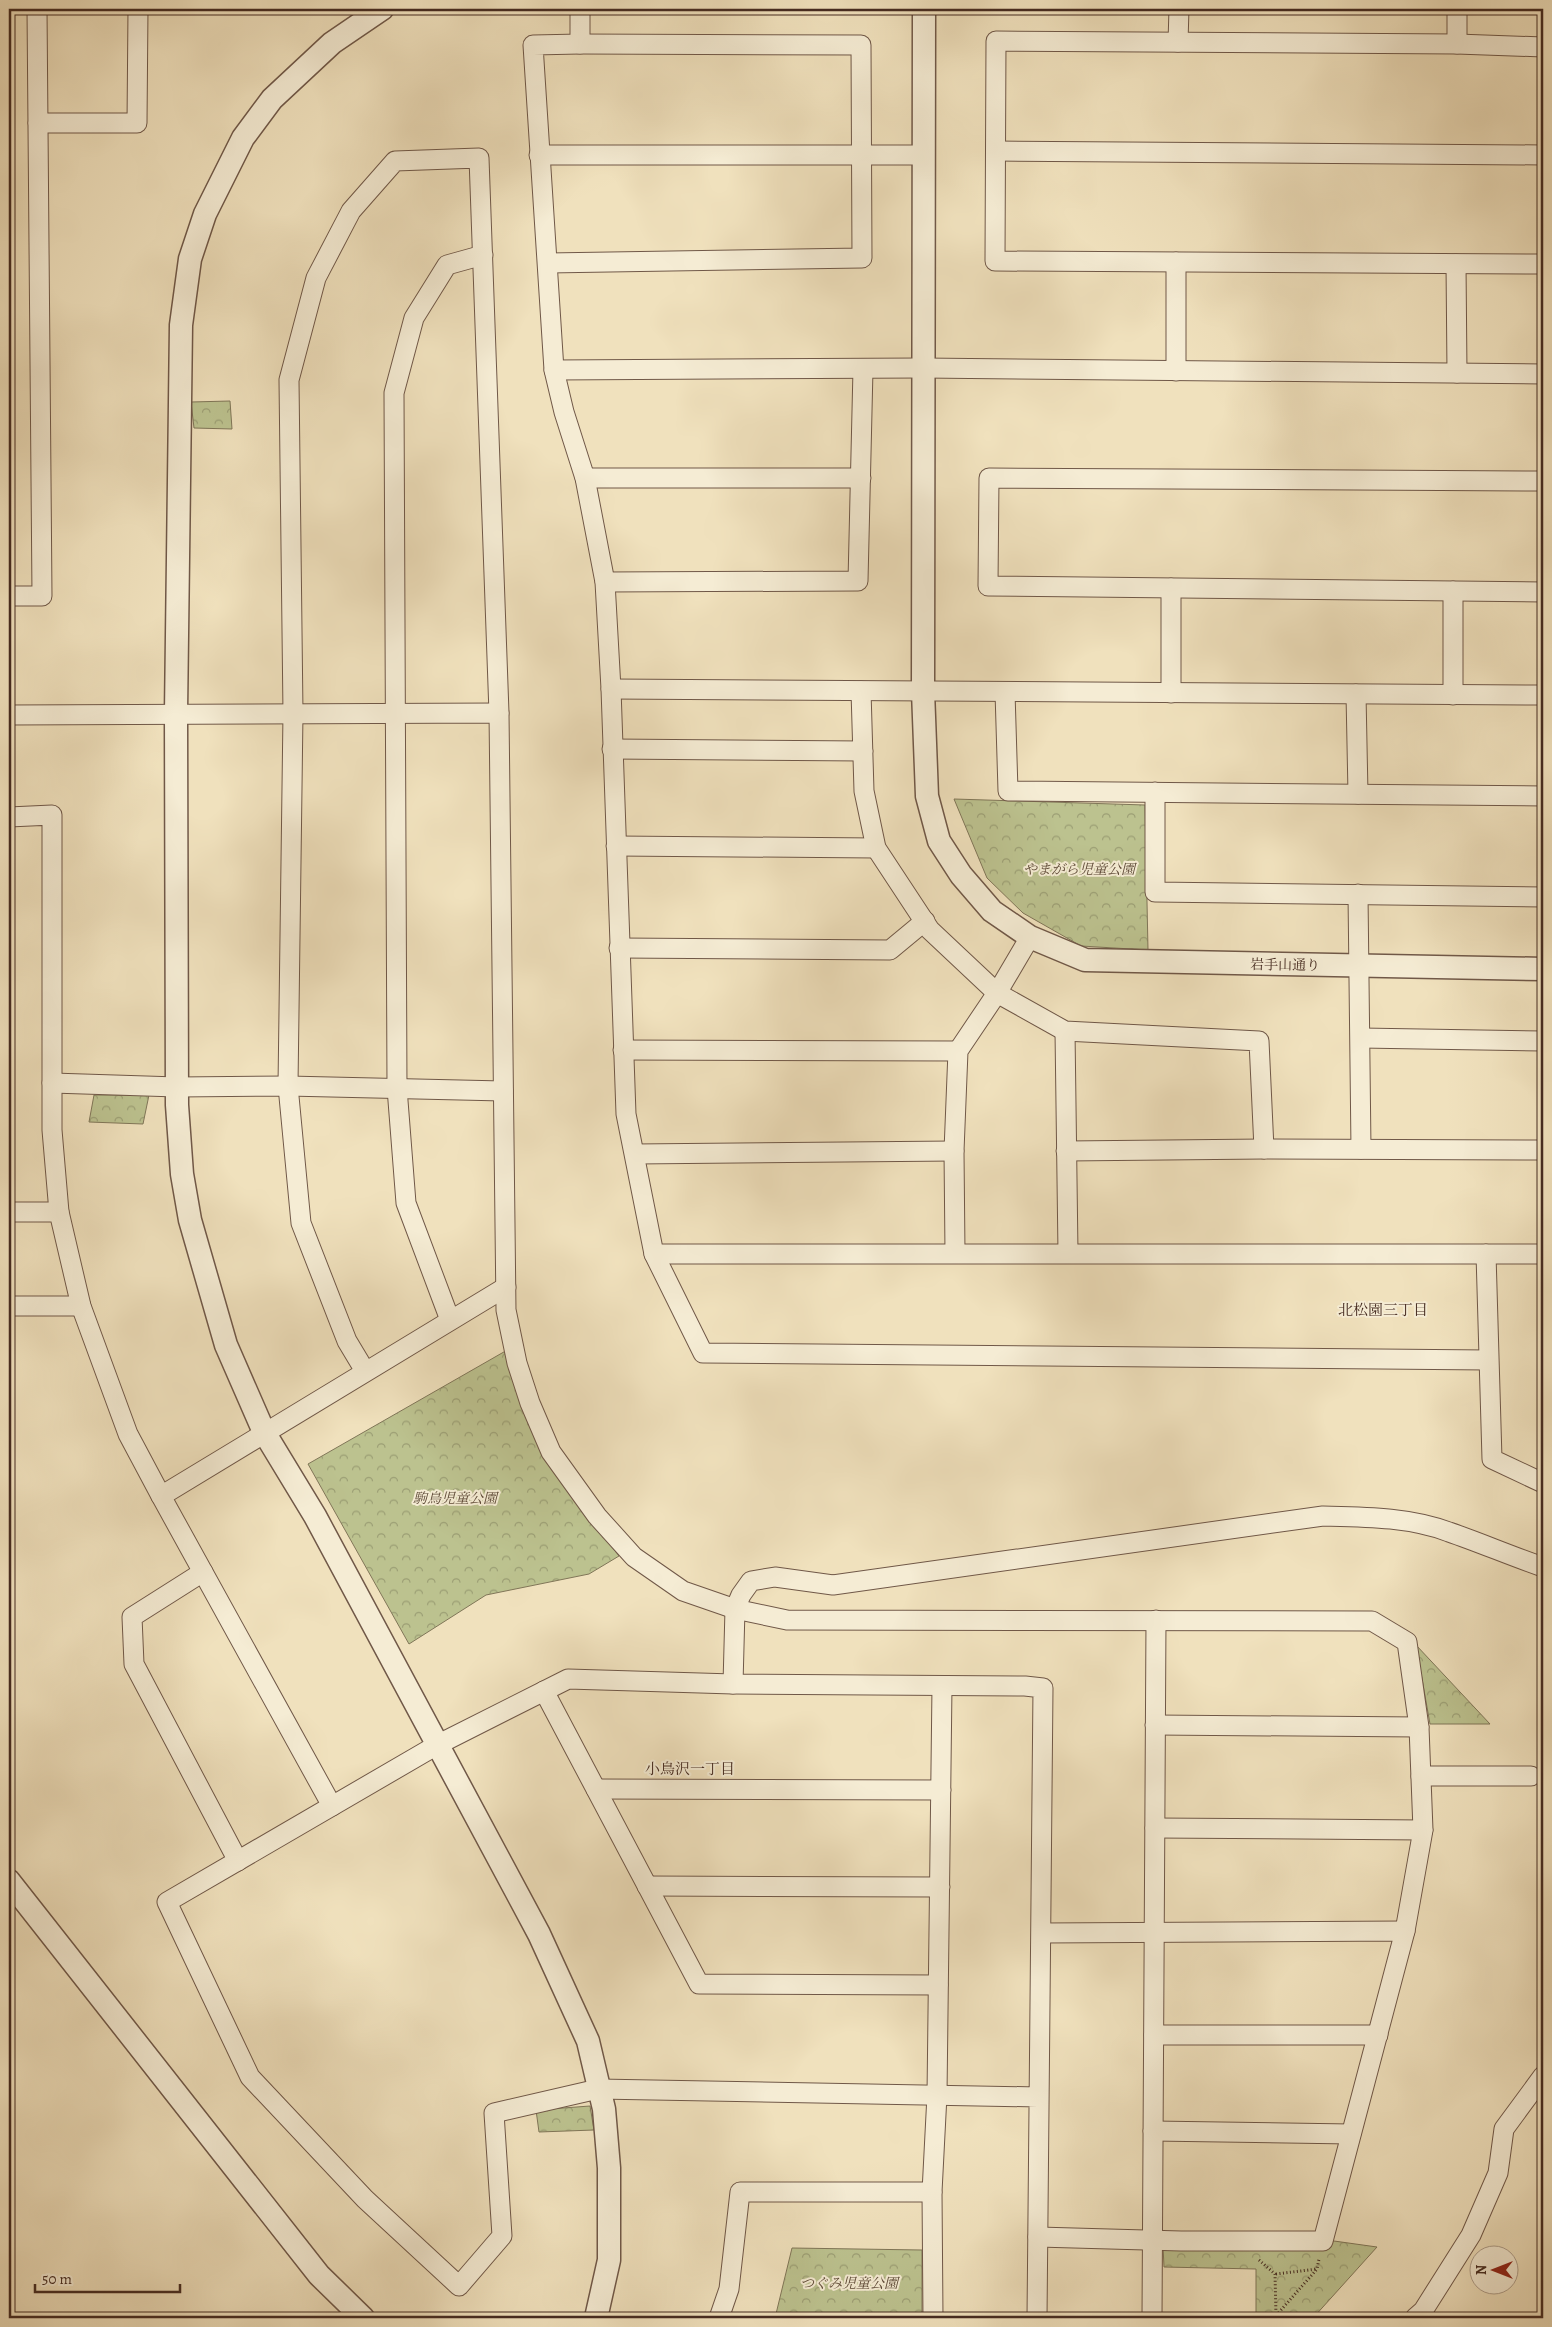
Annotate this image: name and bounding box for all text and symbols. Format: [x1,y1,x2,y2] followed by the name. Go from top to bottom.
[1023,860,1137,879] park label: やまがら児童公園
[1250,955,1320,975] street label: 岩手山通り
[1338,1300,1428,1320] district label: 北松園三丁目
[413,1489,499,1508] park label: 駒鳥児童公園
[645,1759,735,1779] district label: 小鳥沢一丁目
[1470,2244,1520,2294] north arrow
[35,2262,180,2294] scale bar
[1472,2265,1491,2275] text: N
[42,2269,72,2289] text: 50 m
[800,2274,900,2293] park label: つぐみ児童公園

